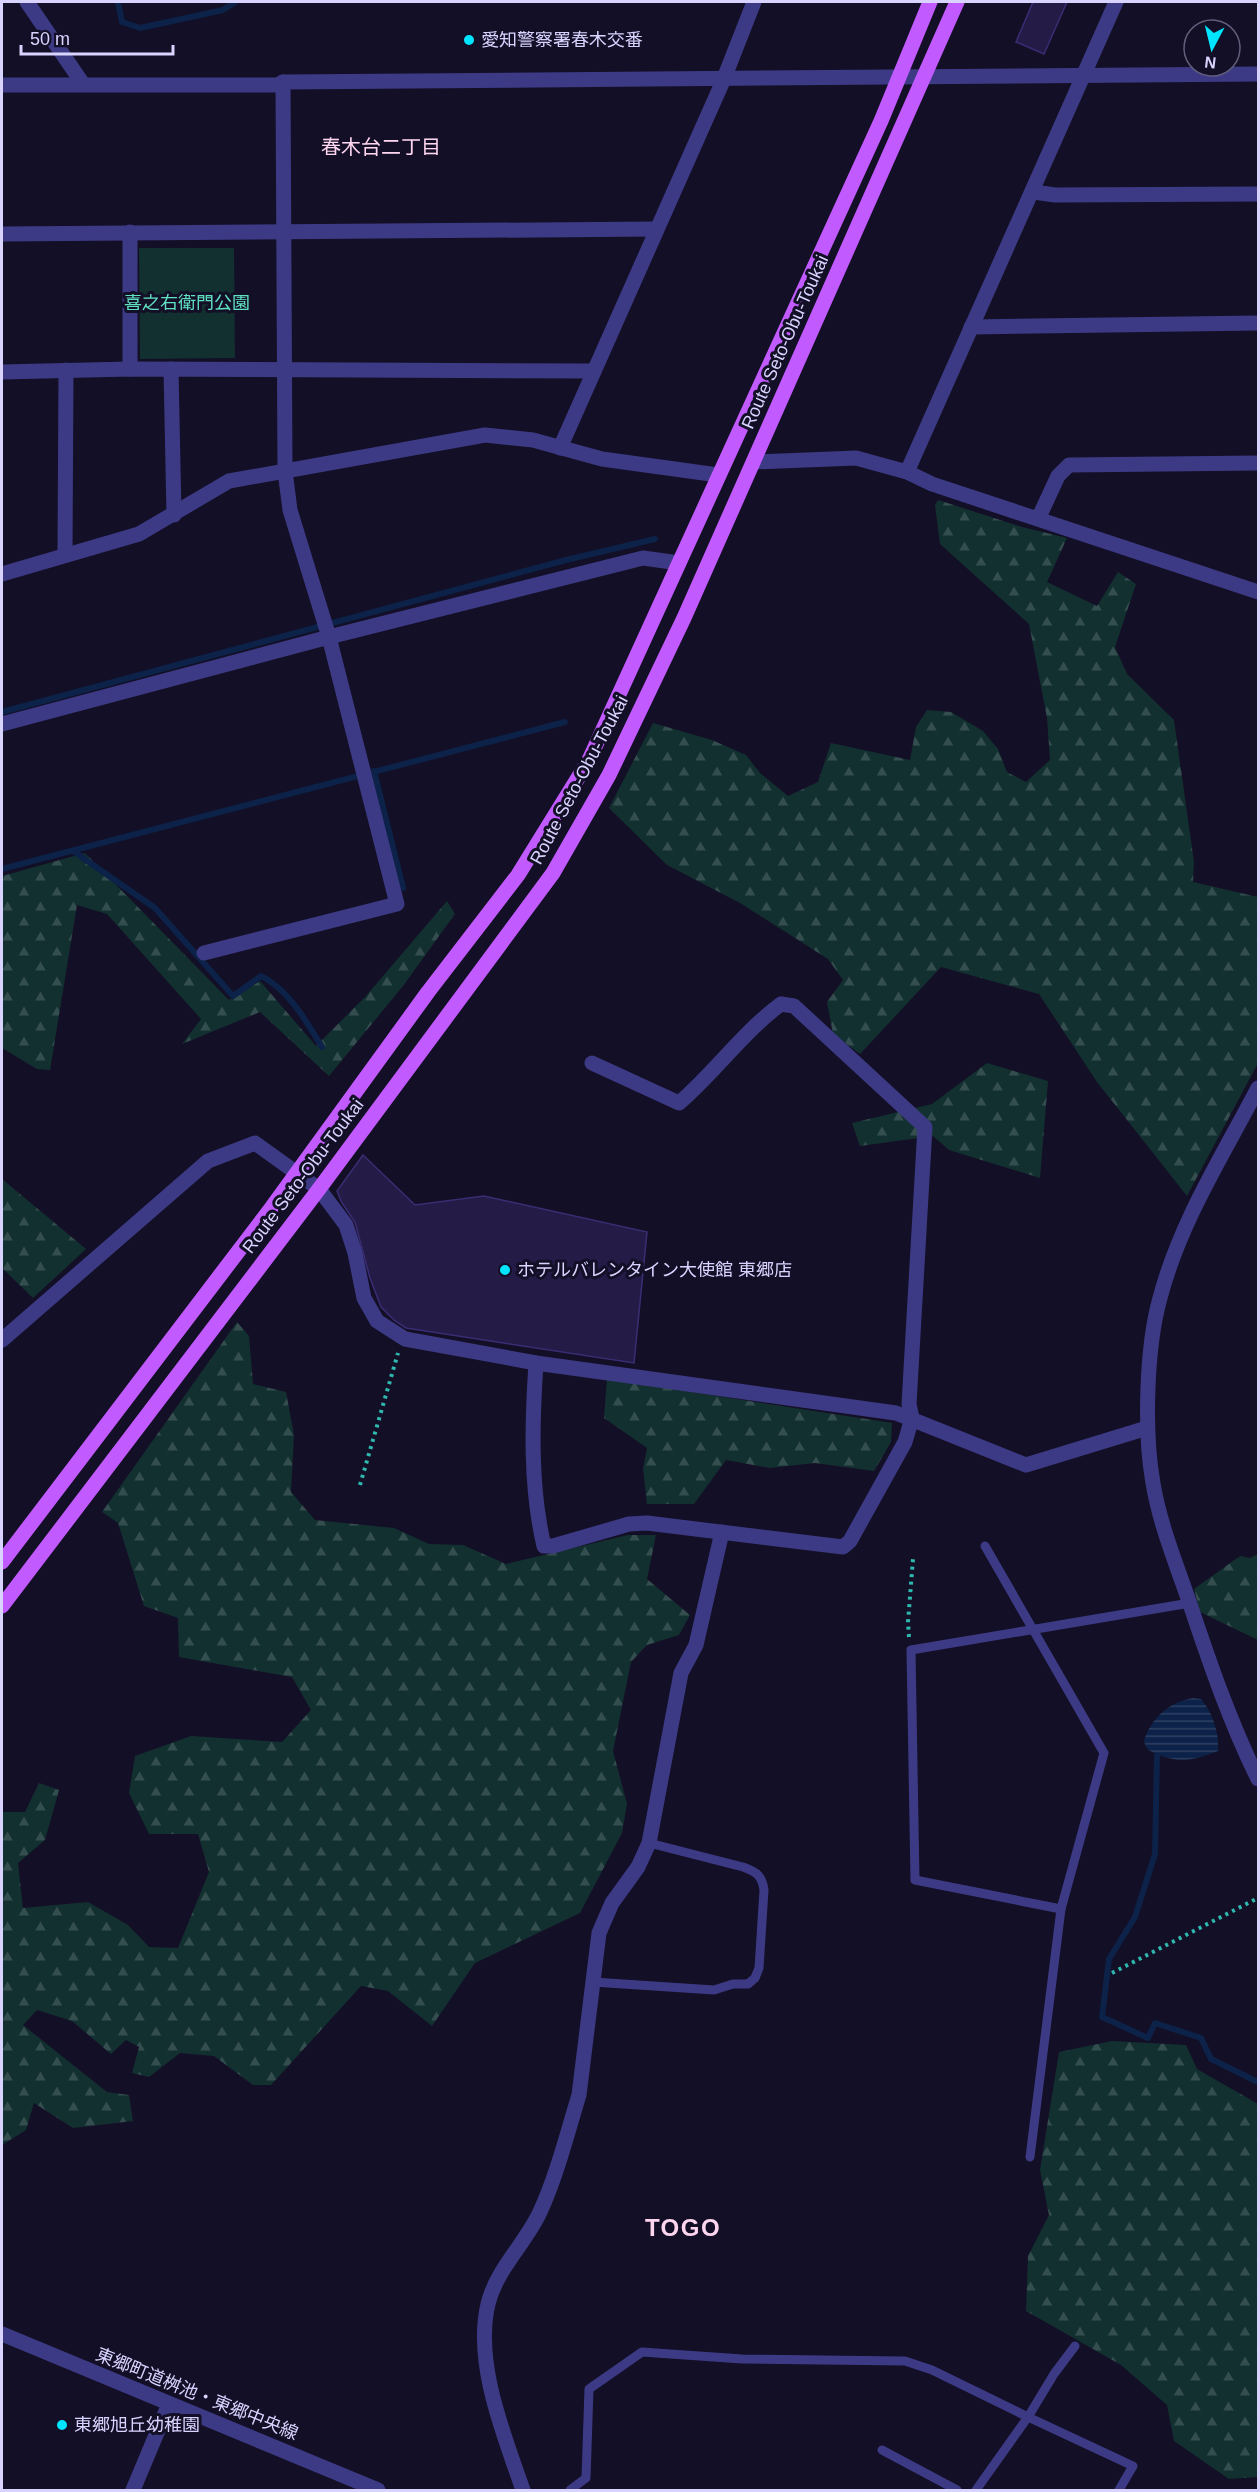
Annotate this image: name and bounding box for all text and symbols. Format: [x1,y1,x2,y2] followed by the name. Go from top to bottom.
[21,18,172,56] scale bar
[1182,18,1242,78] north arrow
[30,29,70,49] text: 50 m
[481,30,643,50] place label: 愛知警察署春木交番
[462,33,476,47] marker: 愛知警察署春木交番
[1203,53,1217,72] text: N
[321,136,441,158] district label: 春木台二丁目
[738,252,832,432] street label: Route Seto-Obu-Toukai
[124,293,250,313] park label: 喜之右衛門公園
[526,692,632,868] street label: Route Seto-Obu-Toukai
[238,1095,368,1257] street label: Route Seto-Obu-Toukai
[517,1260,792,1280] place label: ホテルバレンタイン大使館 東郷店
[498,1263,512,1277] marker: ホテルバレンタイン大使館 東郷店
[645,2214,721,2241] district label: TOGO
[93,2344,301,2444] street label: 東郷町道桝池・東郷中央線
[74,2415,200,2435] place label: 東郷旭丘幼稚園
[55,2418,69,2432] marker: 東郷旭丘幼稚園

